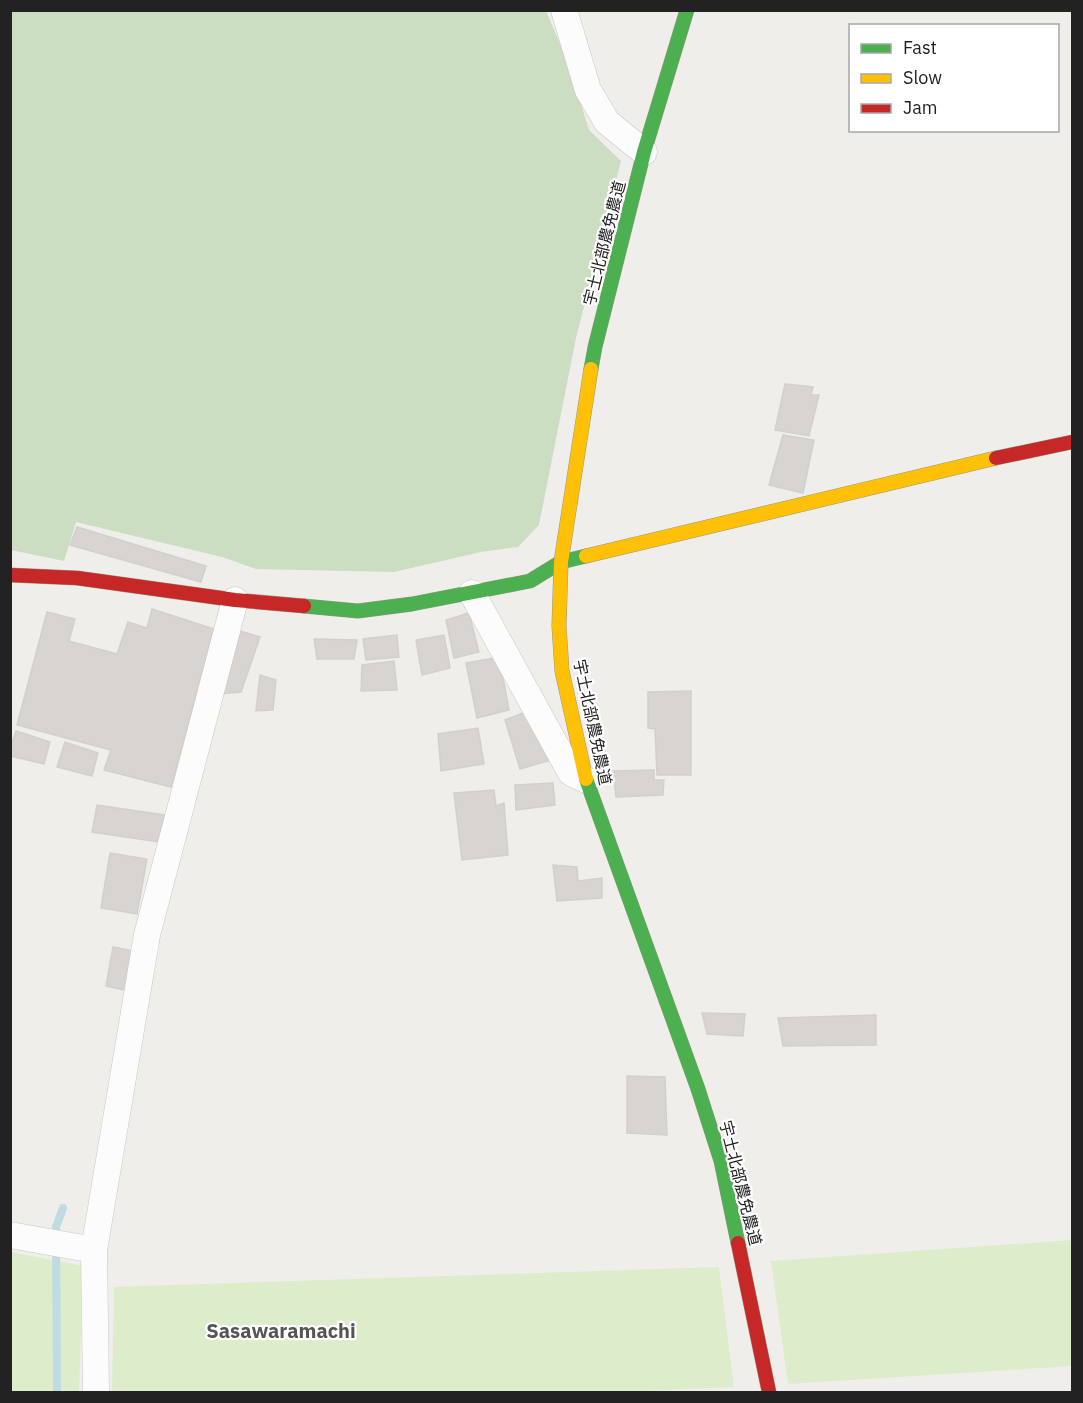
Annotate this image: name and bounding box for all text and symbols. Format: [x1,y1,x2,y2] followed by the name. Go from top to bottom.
[849,24,1059,132] legend
[903,36,937,59] text: Fast
[903,66,942,89] text: Slow
[903,96,938,119] text: Jam
[579,178,629,308] street label: 宇土北部農免農道
[570,657,616,787] street label: 宇土北部農免農道
[716,1118,766,1248] street label: 宇土北部農免農道
[206,1317,356,1344] district label: Sasawaramachi

